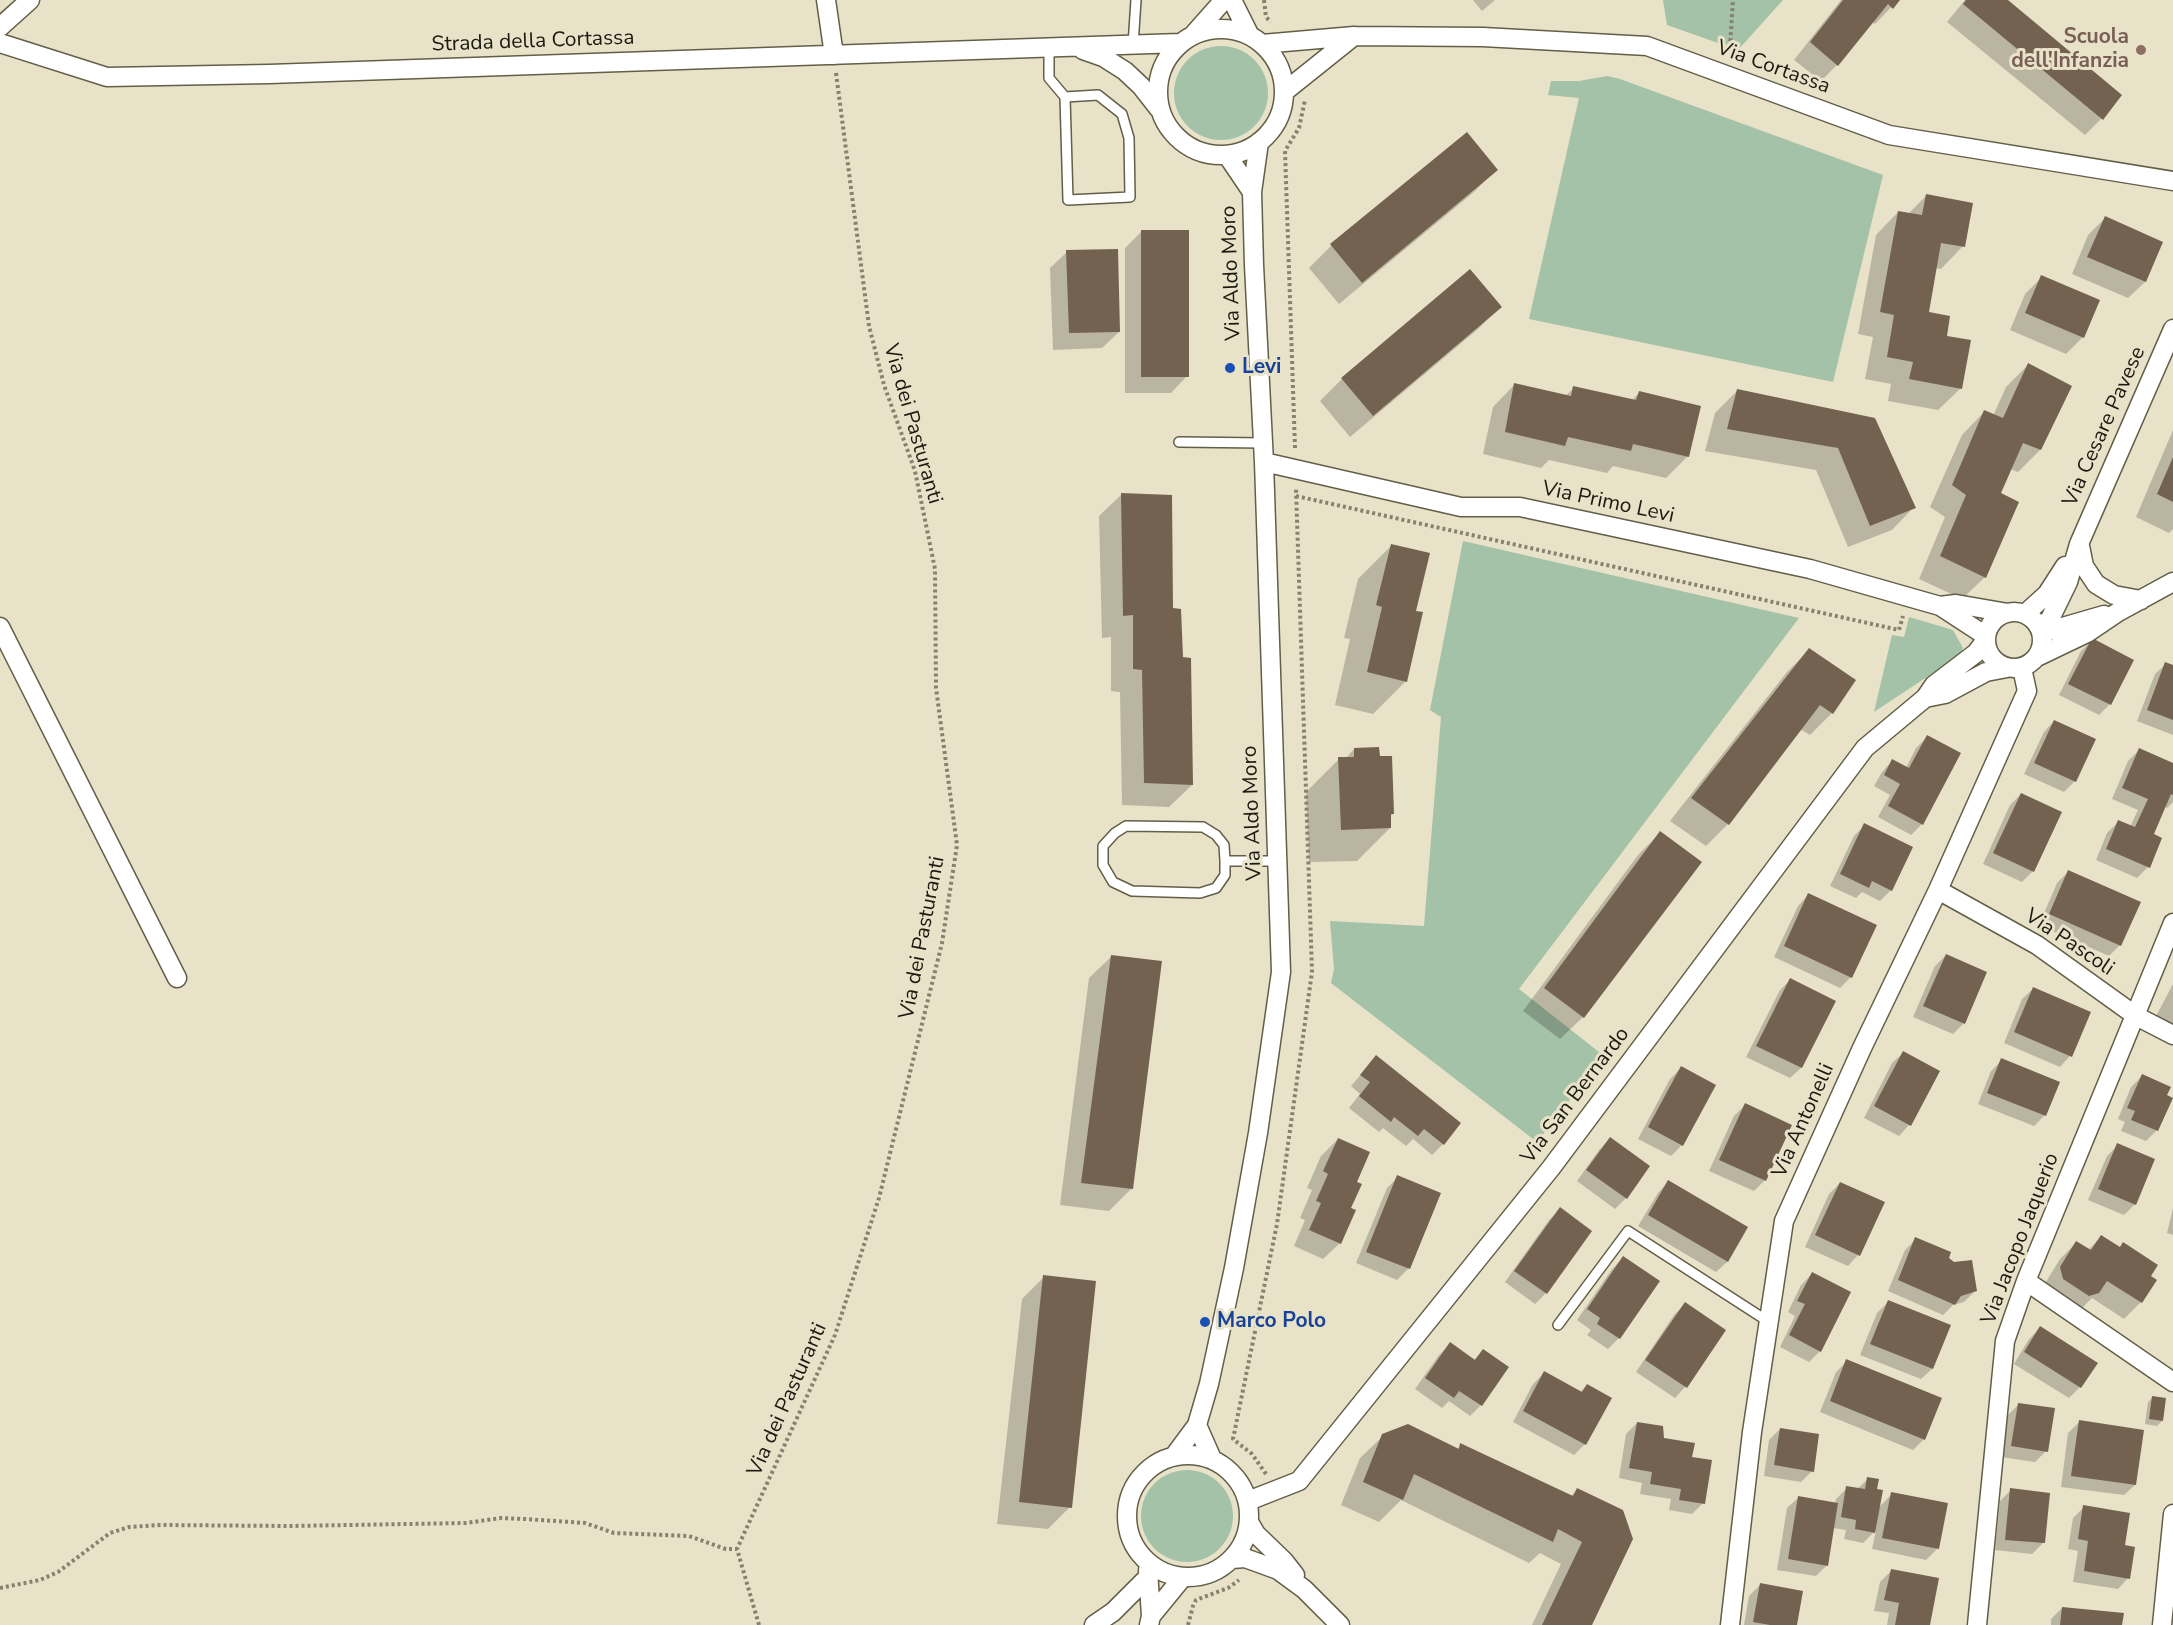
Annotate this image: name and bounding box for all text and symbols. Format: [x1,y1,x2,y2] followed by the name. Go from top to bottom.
[2011,25,2129,75] place label: Scuola dell'Infanzia
[431,26,635,58] street label: Strada della Cortassa
[1713,36,1833,100] street label: Via Cortassa
[2134,43,2148,57] marker: Scuola dell'Infanzia
[1217,205,1247,341] street label: Via Aldo Moro
[877,341,947,507] street label: Via dei Pasturanti
[2058,343,2152,511] street label: Via Cesare Pavese
[1242,355,1281,381] place label: Levi
[1223,361,1237,375] marker: Levi
[1540,477,1676,529] street label: Via Primo Levi
[1238,745,1268,881] street label: Via Aldo Moro
[895,854,951,1022] street label: Via dei Pasturanti
[2020,904,2118,982] street label: Via Pascoli
[1516,1023,1636,1169] street label: Via San Bernardo
[1768,1060,1840,1182] street label: Via Antonelli
[1977,1150,2065,1328] street label: Via Jacopo Jaquerio
[1217,1309,1326,1335] place label: Marco Polo
[1198,1315,1212,1329] marker: Marco Polo
[743,1319,833,1481] street label: Via dei Pasturanti

